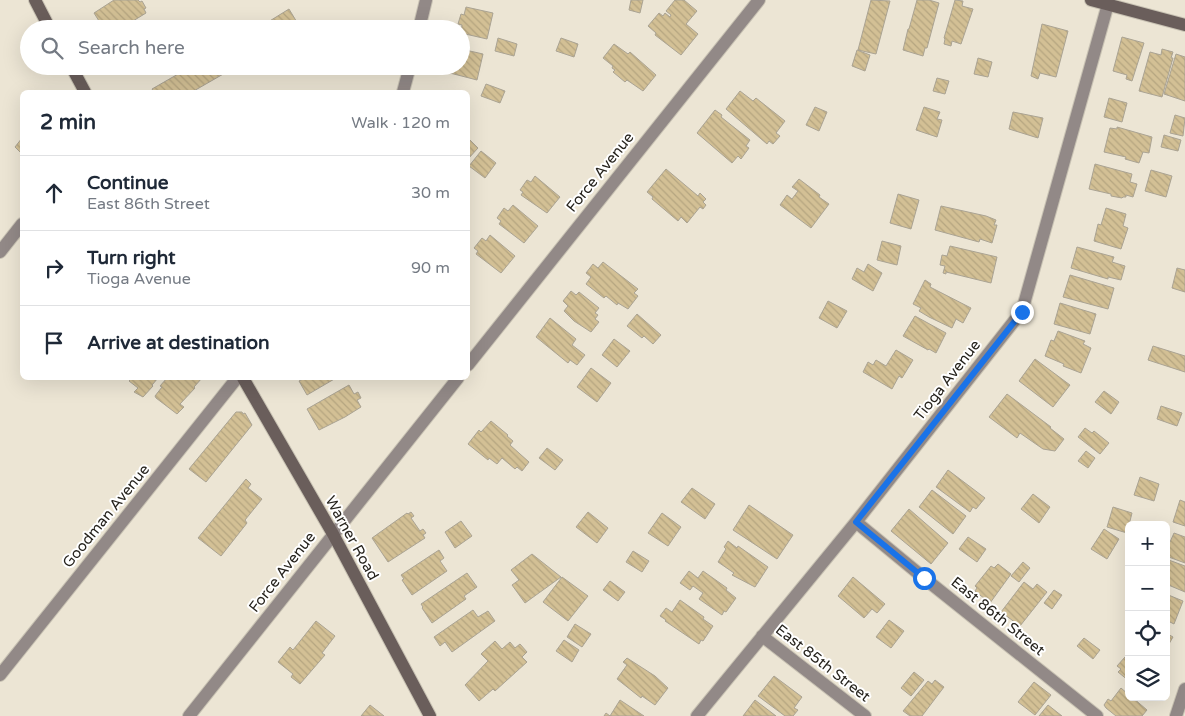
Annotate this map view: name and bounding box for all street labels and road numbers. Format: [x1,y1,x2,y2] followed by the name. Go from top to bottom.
[562,129,638,215] street label: Force Avenue
[910,336,984,424] street label: Tioga Avenue
[59,461,153,571] street label: Goodman Avenue
[321,493,383,583] street label: Warner Road
[245,528,319,616] street label: Force Avenue
[948,573,1049,659] street label: East 86th Street
[772,620,874,706] street label: East 85th Street

